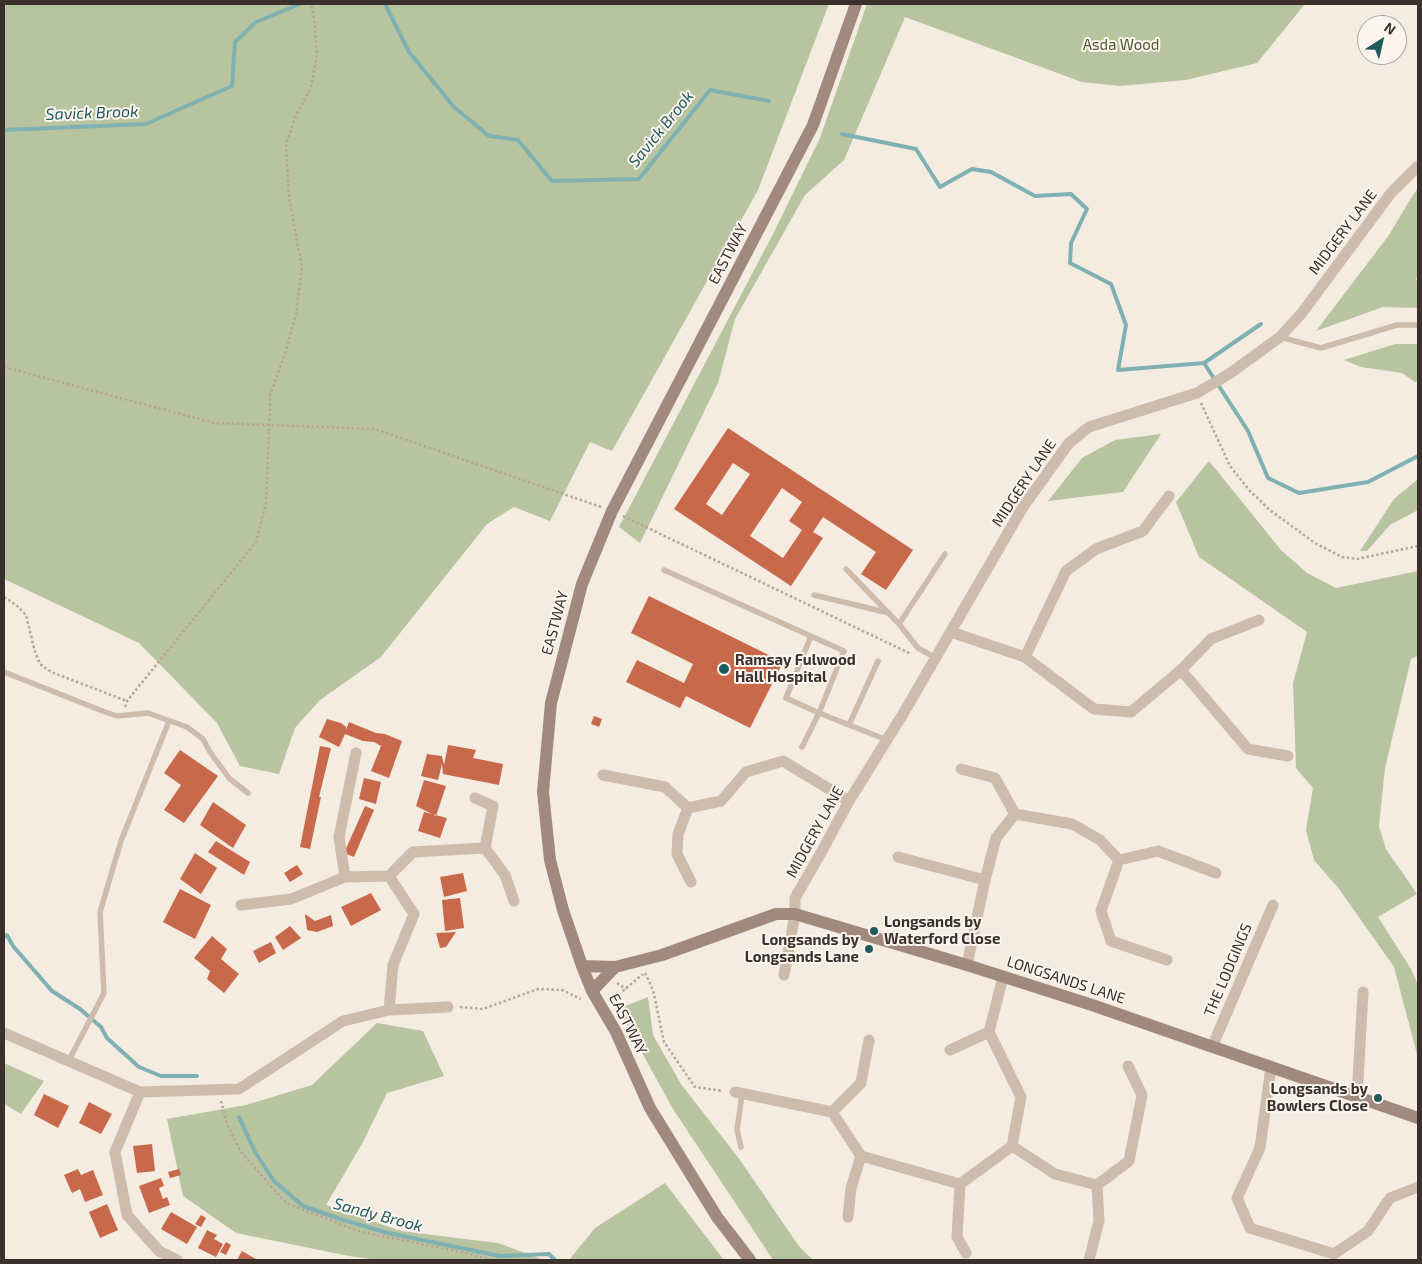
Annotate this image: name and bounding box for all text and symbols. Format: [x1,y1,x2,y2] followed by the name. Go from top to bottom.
[1357,15,1407,65] north arrow
[1381,18,1399,38] text: N
[1083,36,1159,54] park label: Asda Wood
[624,87,698,171] water label: Savick Brook
[45,102,139,124] water label: Savick Brook
[1305,186,1381,278] street label: MIDGERY LANE
[705,221,751,287] street label: EASTWAY
[988,436,1060,530] street label: MIDGERY LANE
[538,589,572,657] street label: EASTWAY
[735,651,856,686] place label: Ramsay Fulwood Hall Hospital
[717,662,731,676] marker: Ramsay Fulwood Hall Hospital
[782,783,848,881] street label: MIDGERY LANE
[884,913,1000,948] place label: Longsands by Waterford Close
[1200,921,1256,1019] street label: THE LODGINGS
[868,925,880,937] marker: Longsands by Waterford Close
[745,931,859,966] place label: Longsands by Longsands Lane
[863,943,875,955] marker: Longsands by Longsands Lane
[1004,952,1128,1008] street label: LONGSANDS LANE
[605,991,651,1057] street label: EASTWAY
[1267,1080,1368,1115] place label: Longsands by Bowlers Close
[1372,1092,1384,1104] marker: Longsands by Bowlers Close
[331,1194,425,1236] water label: Sandy Brook

